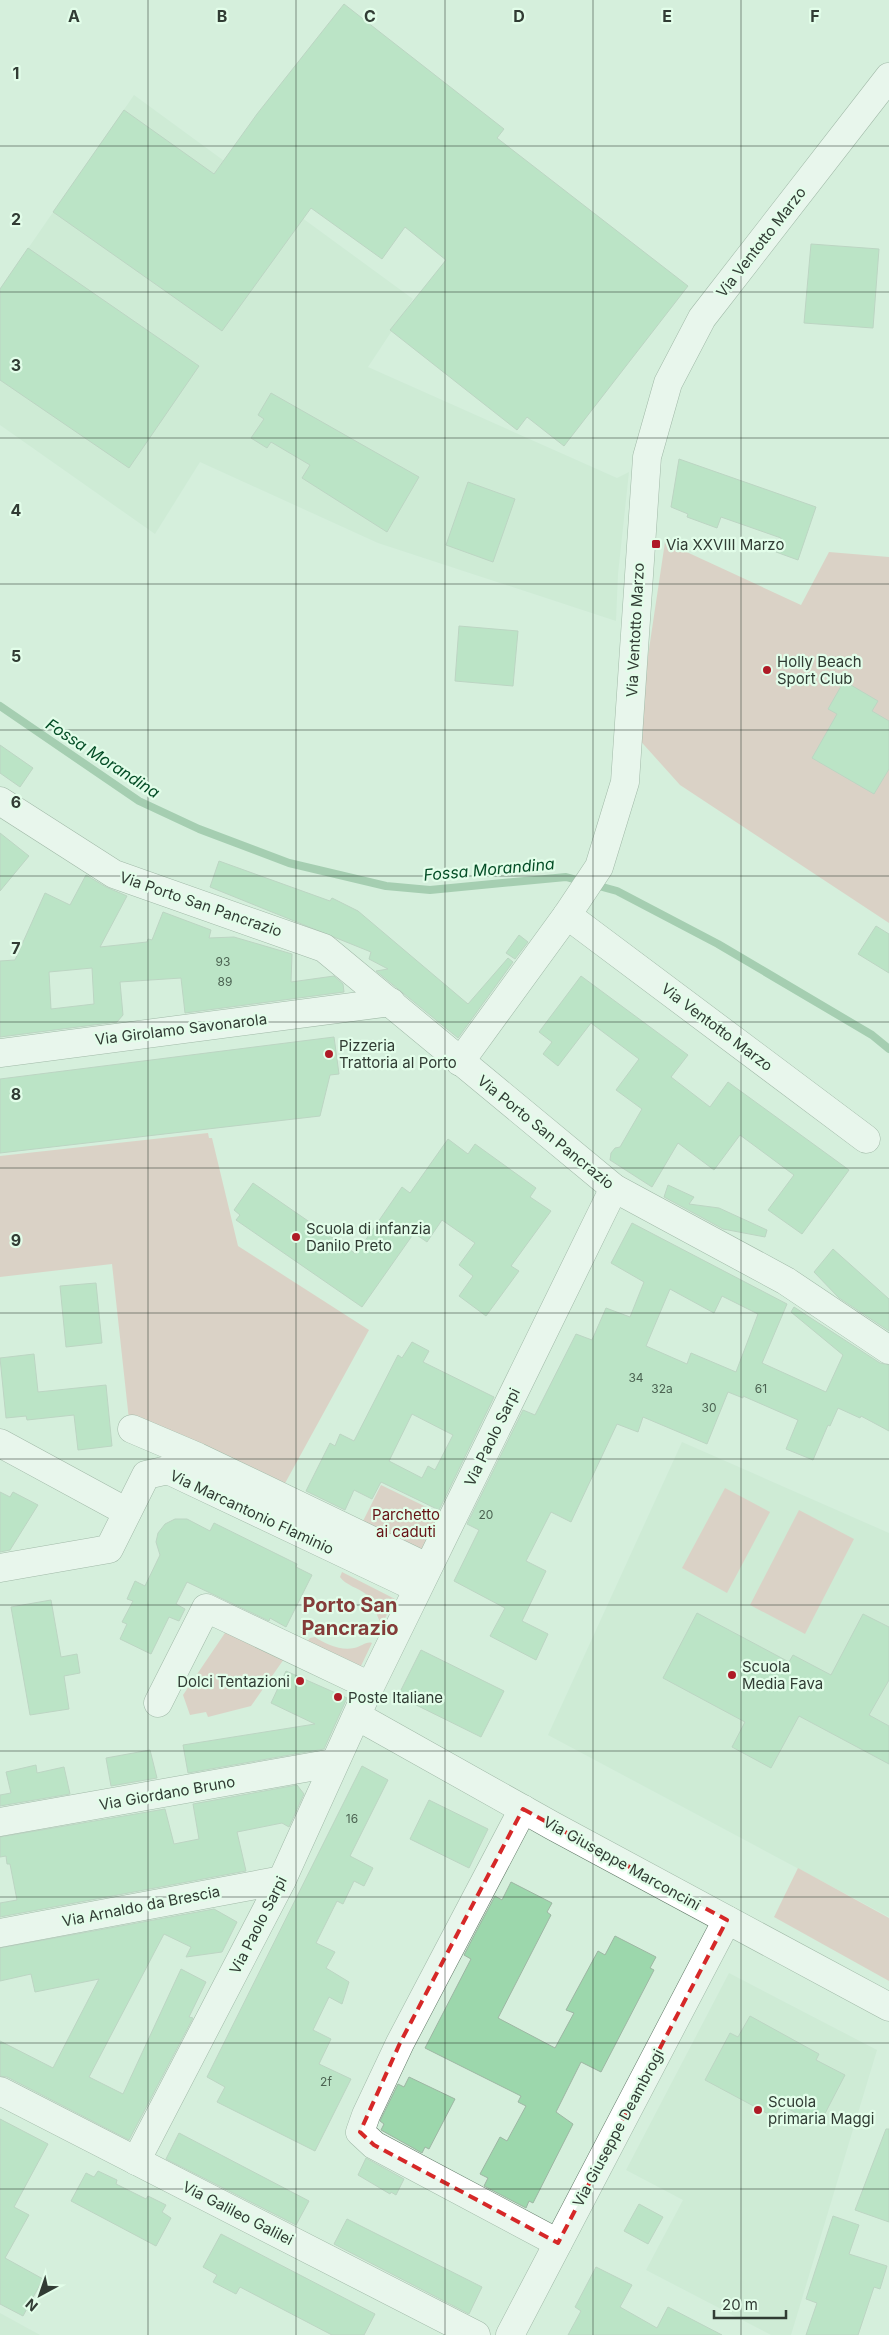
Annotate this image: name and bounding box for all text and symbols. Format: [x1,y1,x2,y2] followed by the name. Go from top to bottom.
[68,6,80,26] text: A
[217,6,227,26] text: B
[364,6,376,26] text: C
[513,6,525,26] text: D
[662,6,672,26] text: E
[810,6,820,26] text: F
[13,63,19,83] text: 1
[712,183,810,301] street label: Via Ventotto Marzo
[11,209,21,229] text: 2
[11,355,21,375] text: 3
[11,500,22,520] text: 4
[666,535,784,554] place label: Via XXVIII Marzo
[650,538,662,550] marker: Via XXVIII Marzo
[622,562,648,698] street label: Via Ventotto Marzo
[11,646,21,666] text: 5
[777,652,862,688] place label: Holly Beach Sport Club
[761,664,773,676] marker: Holly Beach Sport Club
[42,714,164,802] water label: Fossa Morandina
[11,792,21,812] text: 6
[423,853,556,885] water label: Fossa Morandina
[117,867,285,941] street label: Via Porto San Pancrazio
[11,938,21,958] text: 7
[216,954,230,969] house number: 93
[218,974,232,989] house number: 89
[657,979,777,1075] street label: Via Ventotto Marzo
[94,1009,268,1049] street label: Via Girolamo Savonarola
[339,1036,457,1072] place label: Pizzeria Trattoria al Porto
[323,1048,335,1060] marker: Pizzeria Trattoria al Porto
[474,1071,618,1193] street label: Via Porto San Pancrazio
[11,1084,21,1104] text: 8
[306,1219,431,1255] place label: Scuola di infanzia Danilo Preto
[11,1230,21,1250] text: 9
[290,1231,302,1243] marker: Scuola di infanzia Danilo Preto
[628,1370,644,1385] house number: 34
[651,1381,673,1396] house number: 32a
[755,1381,767,1396] house number: 61
[460,1385,524,1489] street label: Via Paolo Sarpi
[702,1400,716,1415] house number: 30
[167,1466,337,1558] street label: Via Marcantonio Flaminio
[372,1505,440,1541] park label: Parchetto ai caduti
[479,1507,493,1522] house number: 20
[301,1593,399,1640] district label: Porto San Pancrazio
[742,1657,823,1693] place label: Scuola Media Fava
[726,1669,738,1681] marker: Scuola Media Fava
[177,1672,290,1691] place label: Dolci Tentazioni
[294,1675,306,1687] marker: Dolci Tentazioni
[348,1688,443,1707] place label: Poste Italiane
[332,1691,344,1703] marker: Poste Italiane
[98,1772,236,1814] street label: Via Giordano Bruno
[346,1811,358,1826] house number: 16
[540,1812,704,1914] street label: Via Giuseppe Marconcini
[225,1873,291,1977] street label: Via Paolo Sarpi
[60,1881,222,1931] street label: Via Arnaldo da Brescia
[568,2046,668,2210] street label: Via Giuseppe Deambrogi
[320,2074,332,2089] house number: 2f
[768,2092,874,2128] place label: Scuola primaria Maggi
[752,2104,764,2116] marker: Scuola primaria Maggi
[179,2177,297,2249] street label: Via Galileo Galilei
[15,2270,65,2320] north arrow
[714,2288,786,2320] scale bar
[22,2295,41,2315] text: N
[722,2295,758,2314] text: 20 m

